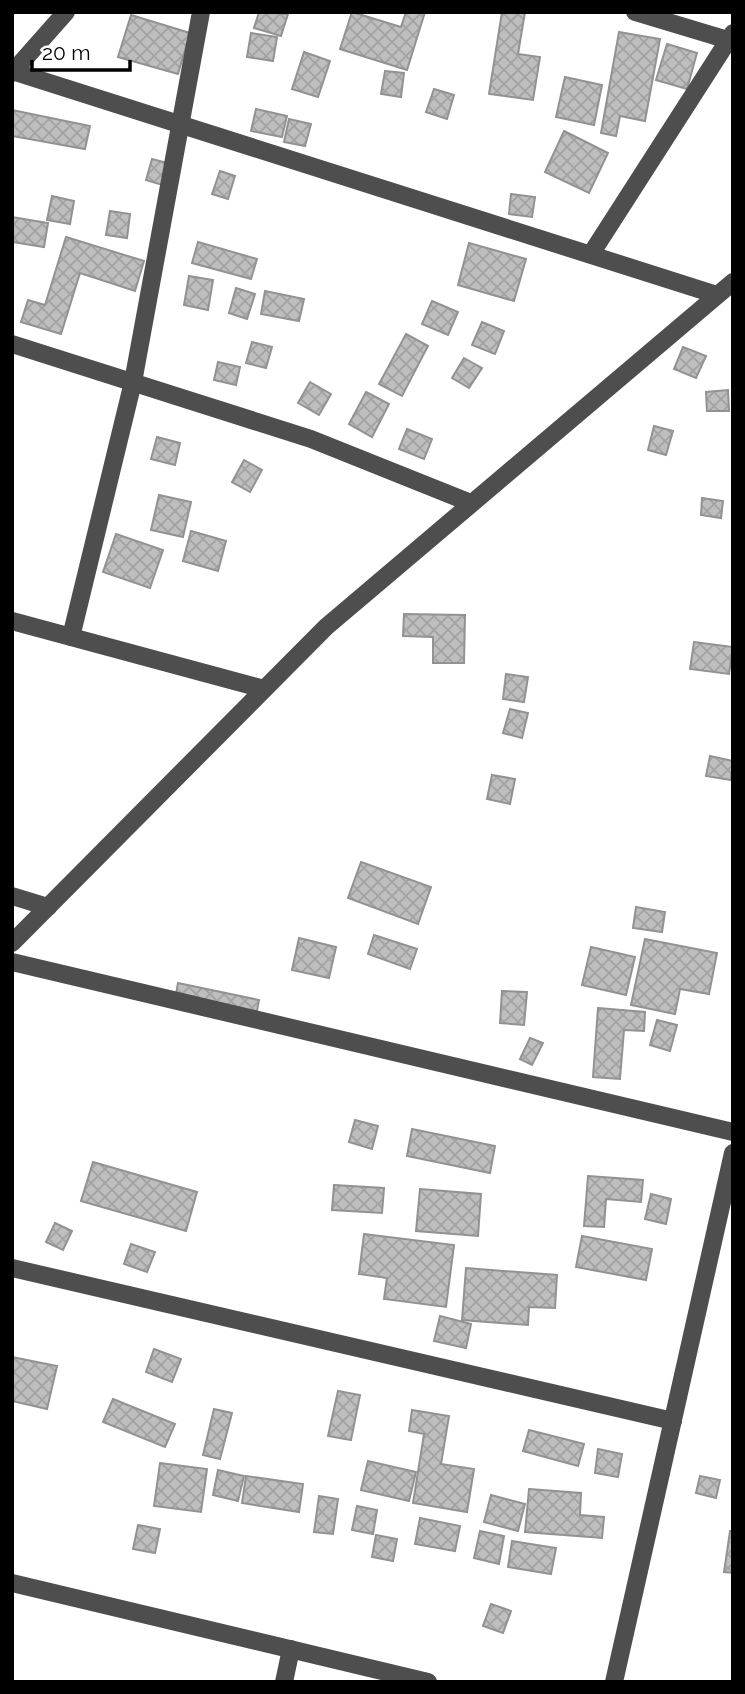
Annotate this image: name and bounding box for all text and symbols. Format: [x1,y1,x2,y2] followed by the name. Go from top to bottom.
[32,28,130,72] scale bar
[42,40,90,65] text: 20 m

